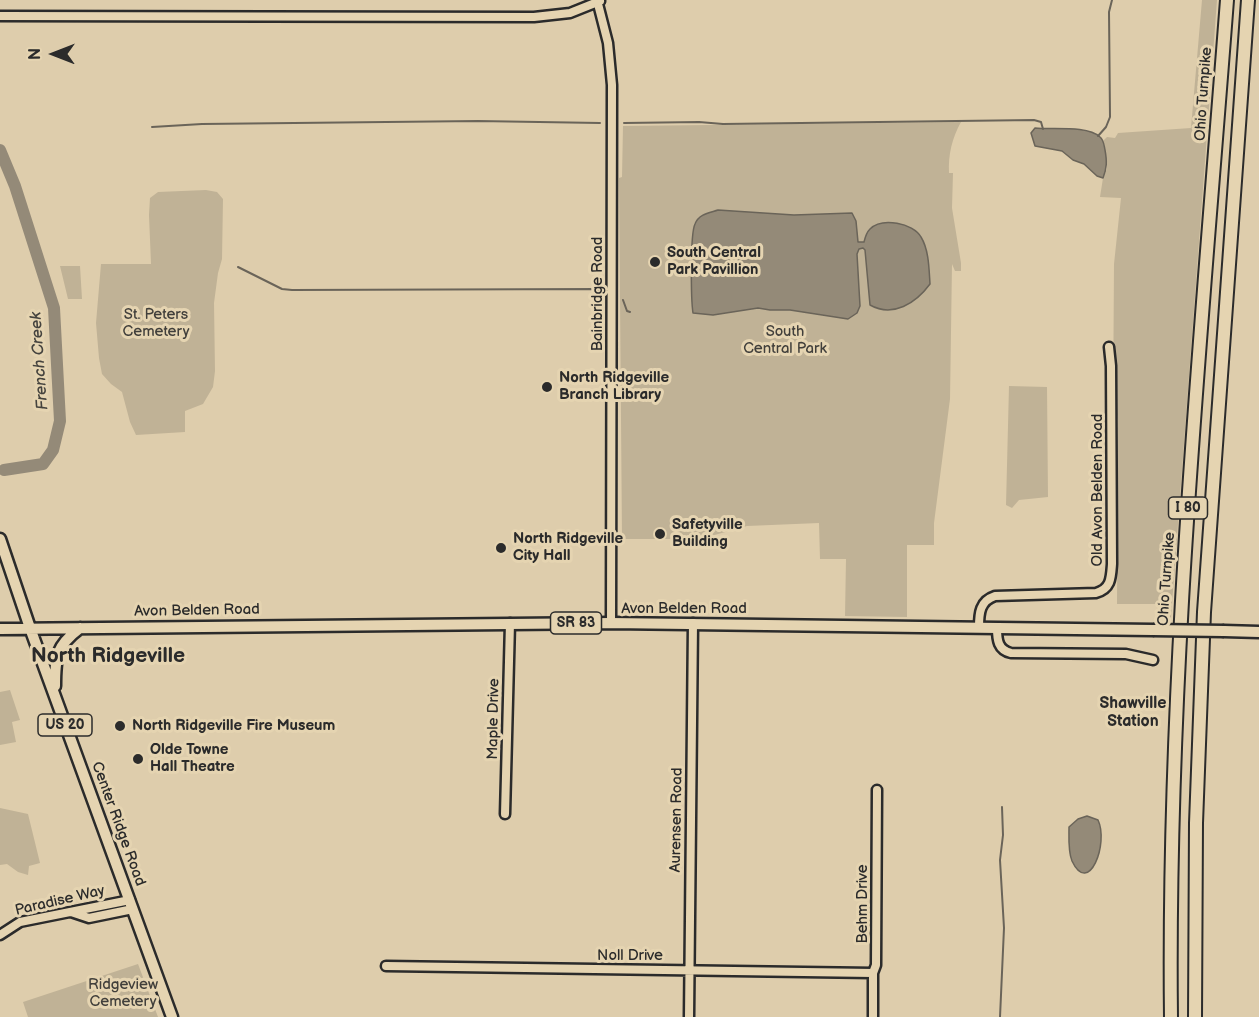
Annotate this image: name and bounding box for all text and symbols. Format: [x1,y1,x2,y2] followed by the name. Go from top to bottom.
[24,24,84,84] north arrow
[1192,46,1216,142] street label: Ohio Turnpike
[26,48,45,60] text: N
[589,237,607,351] street label: Bainbridge Road
[667,244,761,279] place label: South Central Park Pavillion
[648,255,662,269] marker: South Central Park Pavillion
[123,306,189,341] park label: St. Peters Cemetery
[27,311,53,411] water label: French Creek
[743,323,827,358] park label: South Central Park
[559,369,669,404] place label: North Ridgeville Branch Library
[540,380,554,394] marker: North Ridgeville Branch Library
[1089,414,1107,566] street label: Old Avon Belden Road
[1168,497,1208,519] road number: I 80
[672,516,743,551] place label: Safetyville Building
[653,527,667,541] marker: Safetyville Building
[513,530,623,565] place label: North Ridgeville City Hall
[1155,531,1179,627] street label: Ohio Turnpike
[494,541,508,555] marker: North Ridgeville City Hall
[621,600,747,618] street label: Avon Belden Road
[134,601,260,621] street label: Avon Belden Road
[550,612,602,634] road number: SR 83
[31,644,185,670] district label: North Ridgeville
[484,678,504,760] street label: Maple Drive
[1100,694,1166,732] district label: Shawville Station
[38,714,92,736] road number: US 20
[132,717,335,735] place label: North Ridgeville Fire Museum
[113,719,127,733] marker: North Ridgeville Fire Museum
[150,741,235,776] place label: Olde Towne Hall Theatre
[131,752,145,766] marker: Olde Towne Hall Theatre
[87,759,149,889] street label: Center Ridge Road
[667,767,687,873] street label: Aurensen Road
[854,864,872,944] street label: Behm Drive
[13,882,107,920] street label: Paradise Way
[597,947,663,965] street label: Noll Drive
[88,976,158,1011] park label: Ridgeview Cemetery

